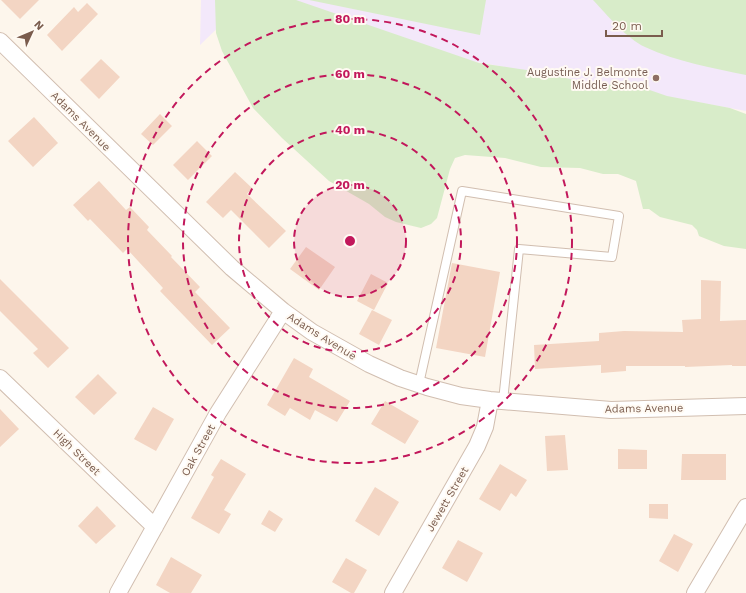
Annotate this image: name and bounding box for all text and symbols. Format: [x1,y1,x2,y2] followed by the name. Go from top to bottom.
[12,12,52,52] north arrow
[335,12,365,26] text: 80 m
[606,12,662,38] scale bar
[31,18,46,33] text: N
[612,19,642,33] text: 20 m
[527,66,649,92] place label: Augustine J. Belmonte Middle School
[335,67,365,81] text: 60 m
[651,73,661,83] marker: Augustine J. Belmonte Middle School
[48,89,113,154] street label: Adams Avenue
[335,123,365,137] text: 40 m
[335,178,365,192] text: 20 m
[343,234,357,248] centre of rings
[285,310,359,363] street label: Adams Avenue
[605,401,684,416] street label: Adams Avenue
[179,422,218,478] street label: Oak Street
[50,427,103,478] street label: High Street
[424,464,471,534] street label: Jewett Street

